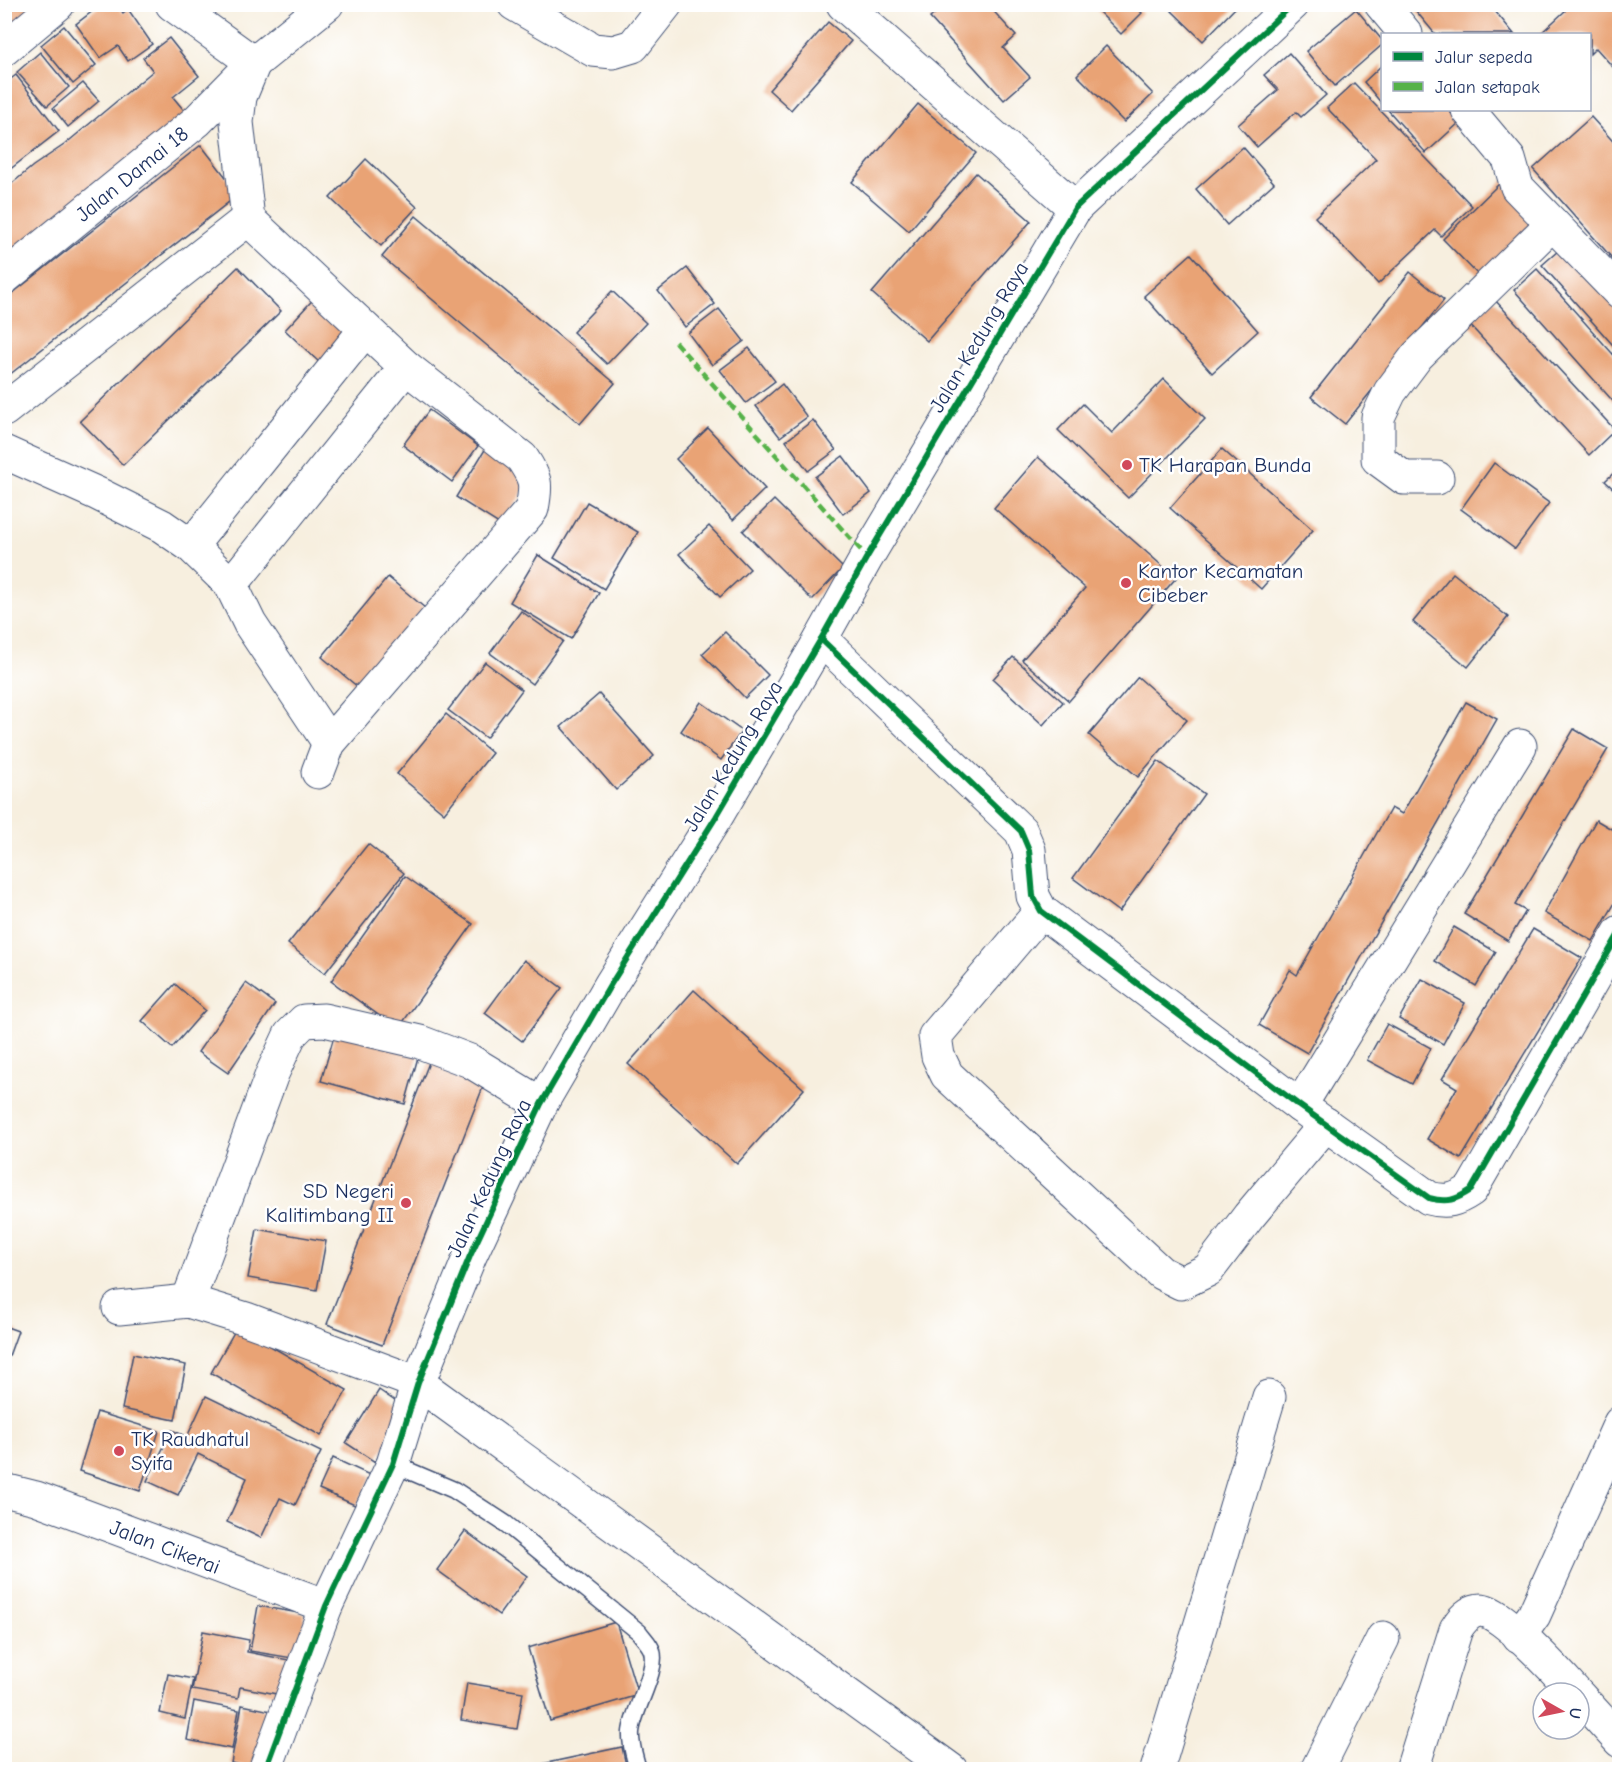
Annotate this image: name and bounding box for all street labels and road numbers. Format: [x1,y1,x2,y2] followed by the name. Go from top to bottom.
[71,121,193,227] street label: Jalan Damai 18
[925,257,1033,417] street label: Jalan Kedung Raya
[679,676,787,836] street label: Jalan Kedung Raya
[442,1095,536,1261] street label: Jalan Kedung Raya
[107,1515,223,1579] street label: Jalan Cikerai

